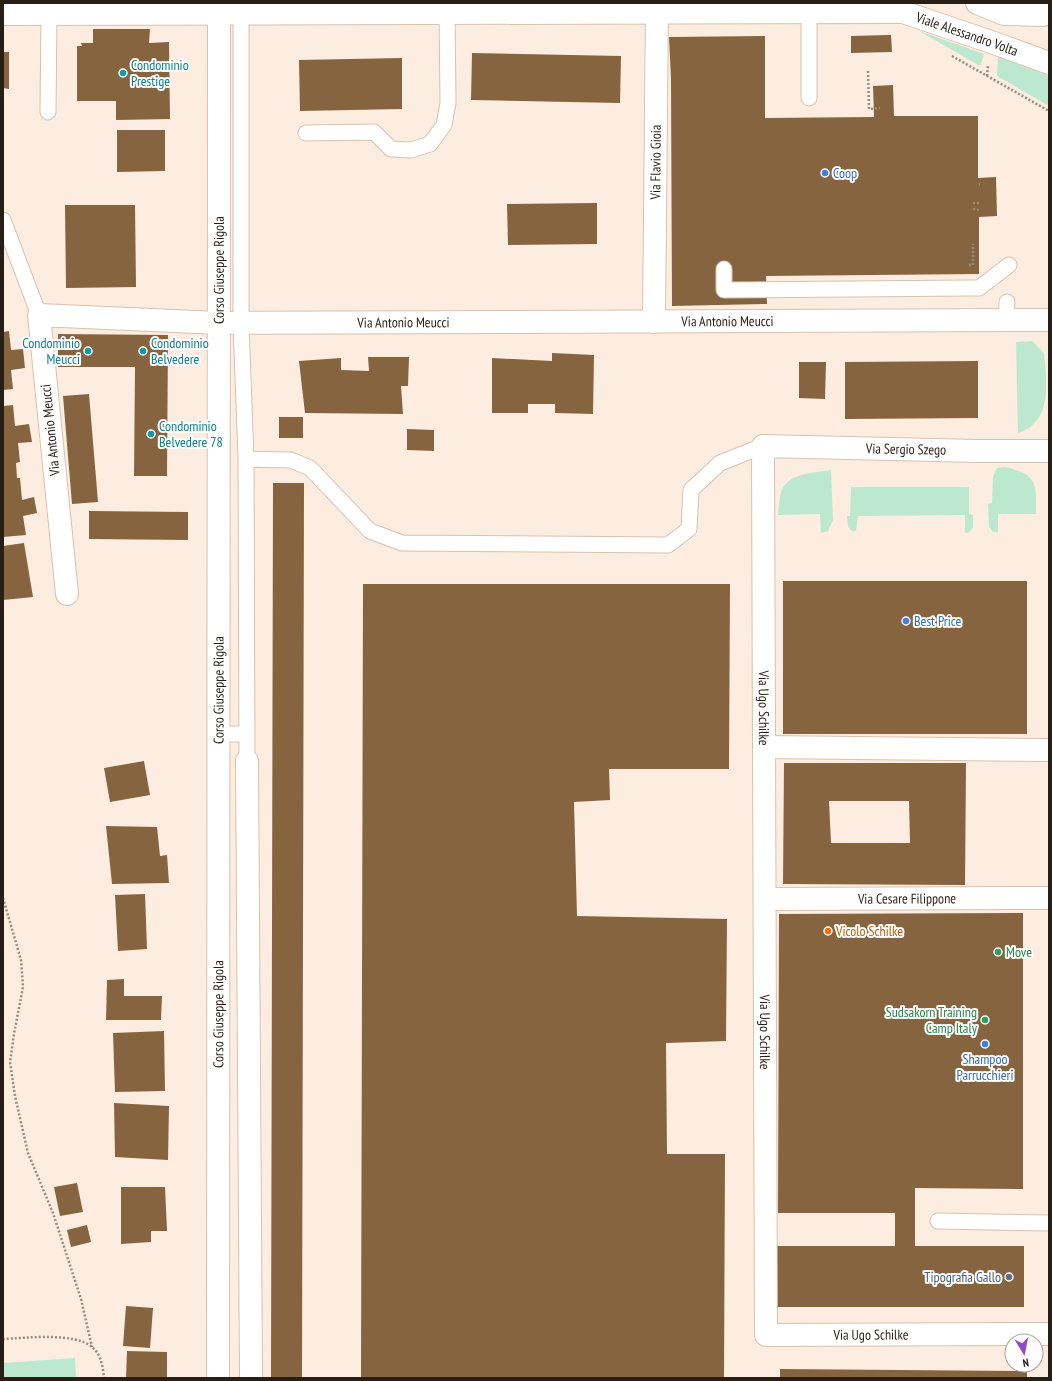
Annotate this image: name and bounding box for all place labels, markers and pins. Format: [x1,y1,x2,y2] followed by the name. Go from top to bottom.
[131,56,189,90] place label: Condominio Prestige
[118,68,128,78] marker: Condominio Prestige
[833,164,857,182] place label: Coop
[820,168,830,178] marker: Coop
[22,334,80,368] place label: Condominio Meucci
[151,334,209,368] place label: Condominio Belvedere
[83,346,93,356] marker: Condominio Meucci
[138,346,148,356] marker: Condominio Belvedere
[159,417,223,451] place label: Condominio Belvedere 78
[146,429,156,439] marker: Condominio Belvedere 78
[914,612,961,630] place label: Best Price
[901,616,911,626] marker: Best Price
[835,922,903,940] place label: Vicolo Schilke
[823,926,833,936] marker: Vicolo Schilke
[1006,943,1032,961] place label: Move
[993,947,1003,957] marker: Move
[886,1003,978,1037] place label: Sudsakorn Training Camp Italy
[980,1015,990,1025] marker: Sudsakorn Training Camp Italy
[980,1039,990,1049] marker: Shampoo Parrucchieri
[957,1050,1013,1084] place label: Shampoo Parrucchieri
[924,1268,1001,1286] place label: Tipografia Gallo
[1004,1272,1014,1282] marker: Tipografia Gallo

